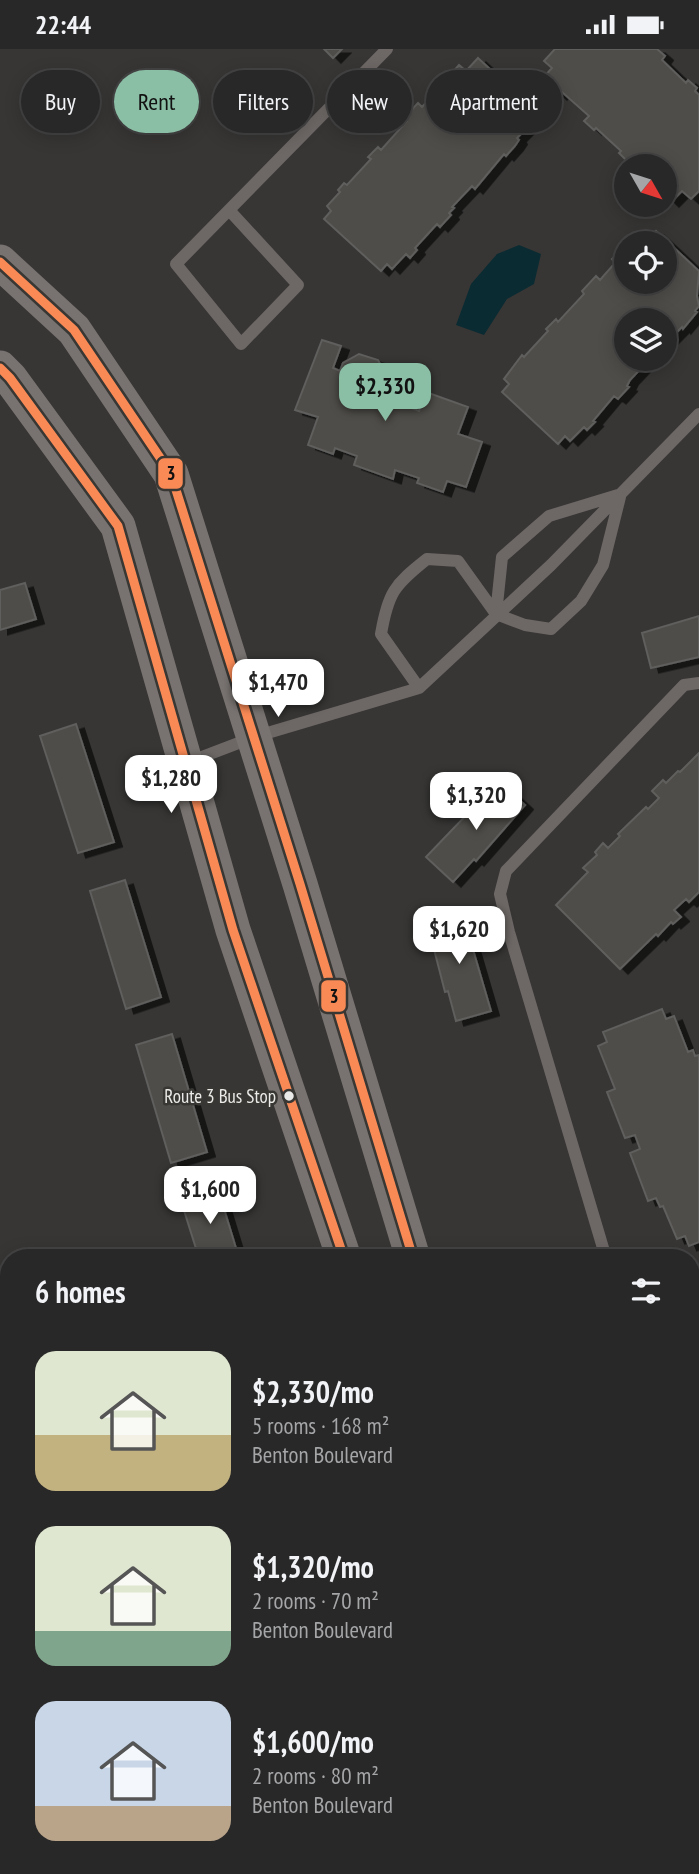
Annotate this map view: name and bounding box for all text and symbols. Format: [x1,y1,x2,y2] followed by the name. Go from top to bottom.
[35,8,91,41] text: 22:44
[21,70,100,133] chip: Buy
[114,70,199,133] chip: Rent
[213,70,313,133] chip: Filters
[327,70,412,133] chip: New
[426,70,562,133] chip: Apartment
[614,154,677,217] north arrow
[614,154,677,371] map controls
[614,231,677,294] button: locate
[614,308,677,371] button: layers
[328,363,442,423] pin: $2,330
[355,371,415,400] text: $2,330
[157,457,184,490] line badge: 3
[166,461,176,485] text: 3
[221,659,335,719] pin: $1,470
[248,667,308,696] text: $1,470
[114,755,228,815] pin: $1,280
[141,763,201,792] text: $1,280
[419,773,533,832] pin: $1,320
[446,780,506,809] text: $1,320
[402,907,516,966] pin: $1,620
[429,914,489,943] text: $1,620
[320,979,347,1013] line badge: 3
[329,984,339,1008] text: 3
[164,1084,276,1108] place label: Route 3 Bus Stop
[282,1089,296,1103] marker: Route 3 Bus Stop
[153,1167,267,1226] pin: $1,600
[180,1174,240,1203] text: $1,600
[35,1272,126,1311] text: 6 homes
[627,1272,665,1310] icon: filters
[252,1372,374,1411] text: $2,330/mo
[91,1379,175,1463] icon: home
[252,1411,389,1440] text: 5 rooms · 168 m²
[252,1440,393,1469] text: Benton Boulevard
[252,1547,374,1586] text: $1,320/mo
[91,1554,175,1638] icon: home
[252,1586,379,1615] text: 2 rooms · 70 m²
[252,1615,393,1644] text: Benton Boulevard
[252,1722,374,1761] text: $1,600/mo
[91,1729,175,1813] icon: home
[252,1761,379,1790] text: 2 rooms · 80 m²
[252,1790,393,1819] text: Benton Boulevard

